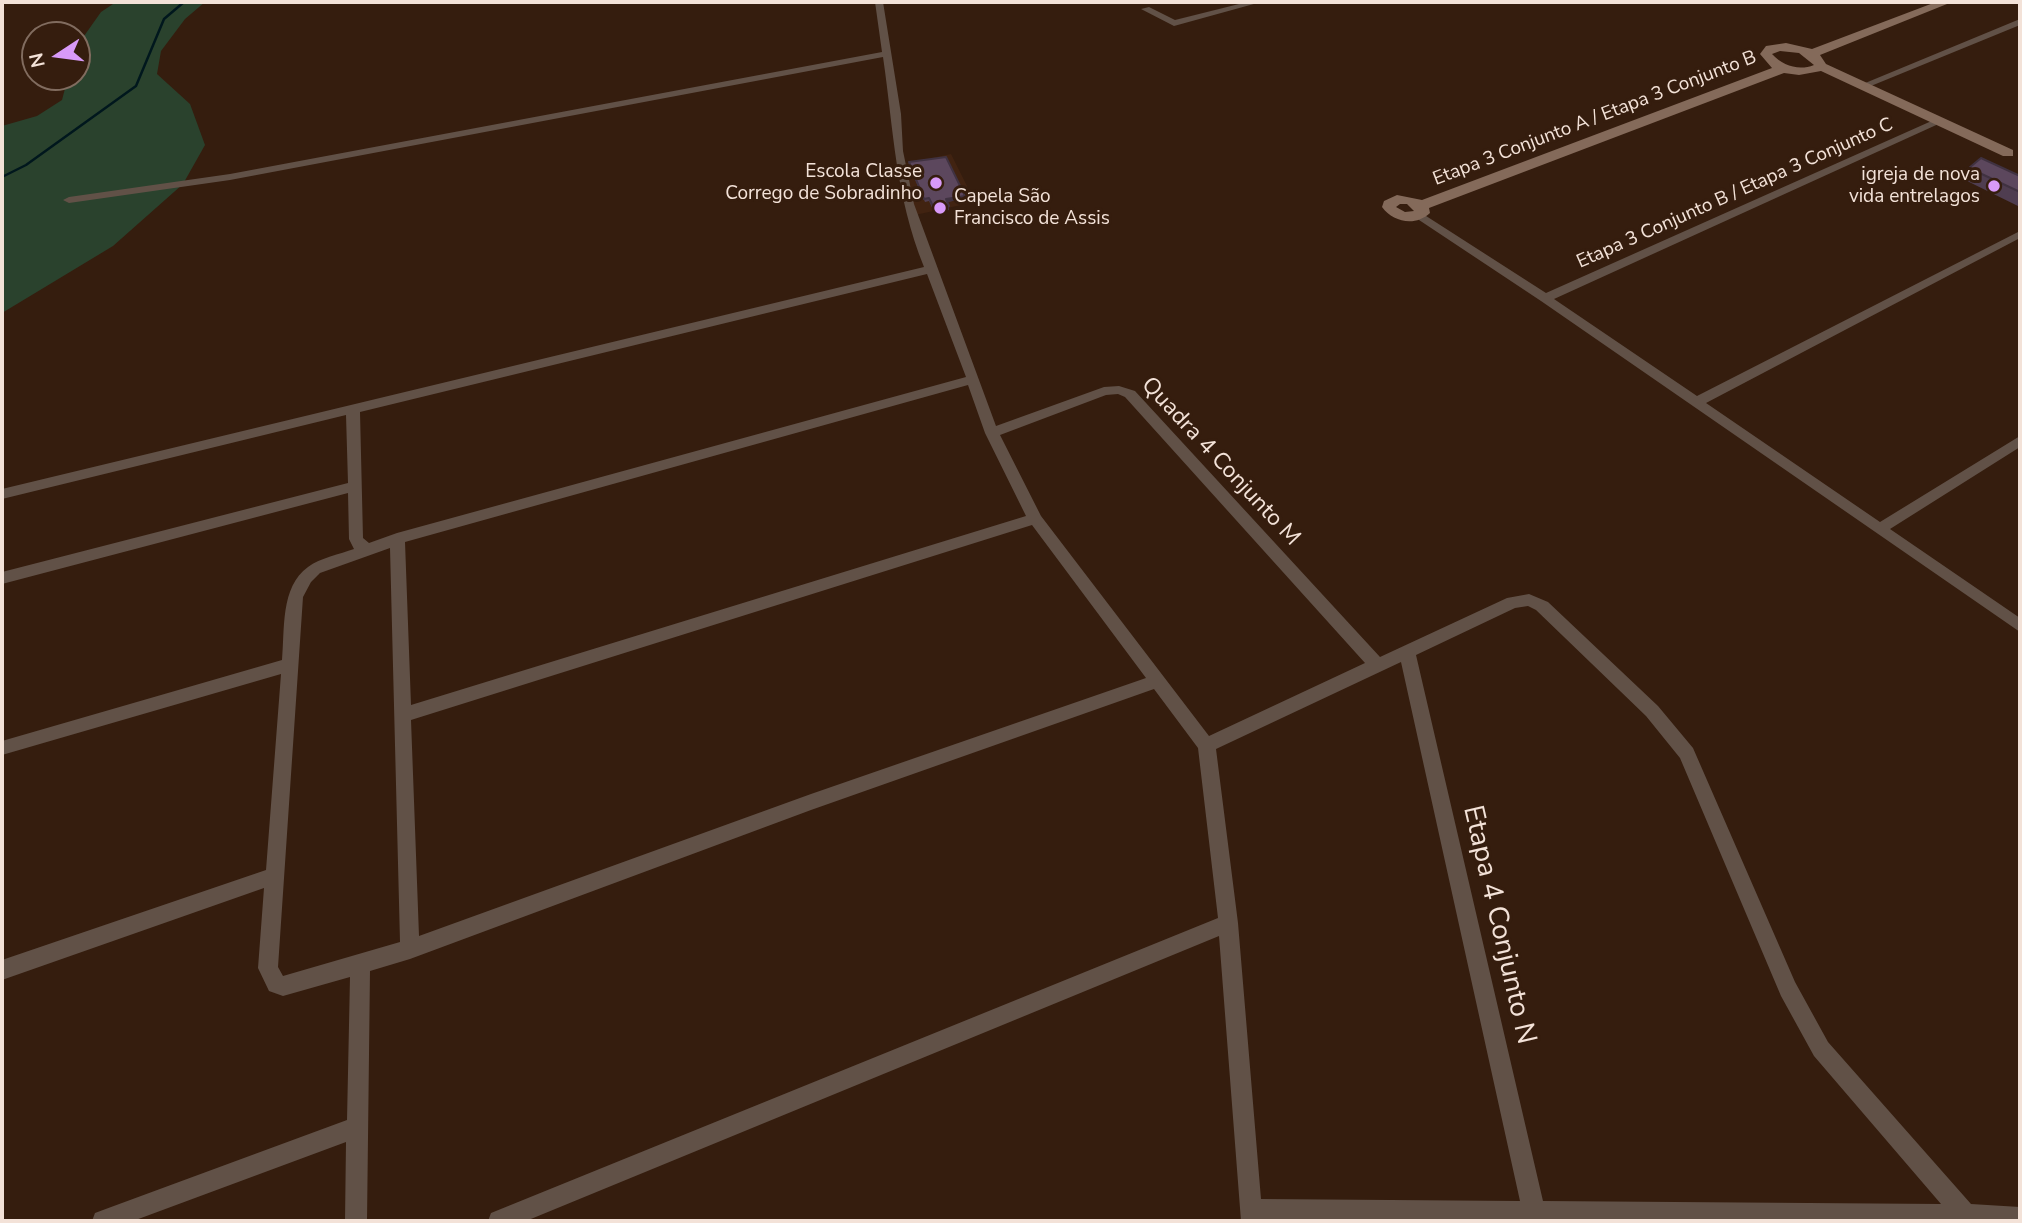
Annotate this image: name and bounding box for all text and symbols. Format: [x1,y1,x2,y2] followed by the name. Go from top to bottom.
[21,21,91,91] north arrow
[1430,47,1760,191] street label: Etapa 3 Conjunto A / Etapa 3 Conjunto B
[23,50,52,70] text: N
[1573,114,1897,274] street label: Etapa 3 Conjunto B / Etapa 3 Conjunto C
[725,161,922,205] place label: Escola Classe Corrego de Sobradinho
[1849,164,1980,208] place label: igreja de nova vida entrelagos
[928,175,944,191] marker: Escola Classe Corrego de Sobradinho
[1986,178,2002,194] marker: igreja de nova vida entrelagos
[954,186,1110,230] place label: Capela São Francisco de Assis
[932,200,948,216] marker: Capela São Francisco de Assis
[1135,372,1305,552] street label: Quadra 4 Conjunto M
[1454,802,1542,1048] street label: Etapa 4 Conjunto N

